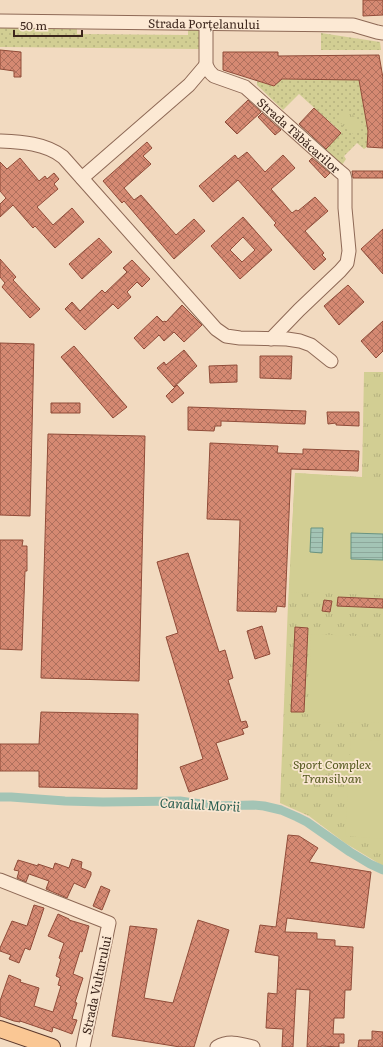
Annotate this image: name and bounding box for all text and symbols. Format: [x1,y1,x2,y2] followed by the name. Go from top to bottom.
[14,12,82,38] scale bar
[148,14,260,33] street label: Strada Porțelanului
[20,16,47,34] text: 50 m
[253,93,345,178] street label: Strada Tăbăcarilor
[293,755,372,787] park label: Sport Complex Transilvan
[159,792,241,816] water label: Canalul Morii
[77,934,115,1036] street label: Strada Vulturului

